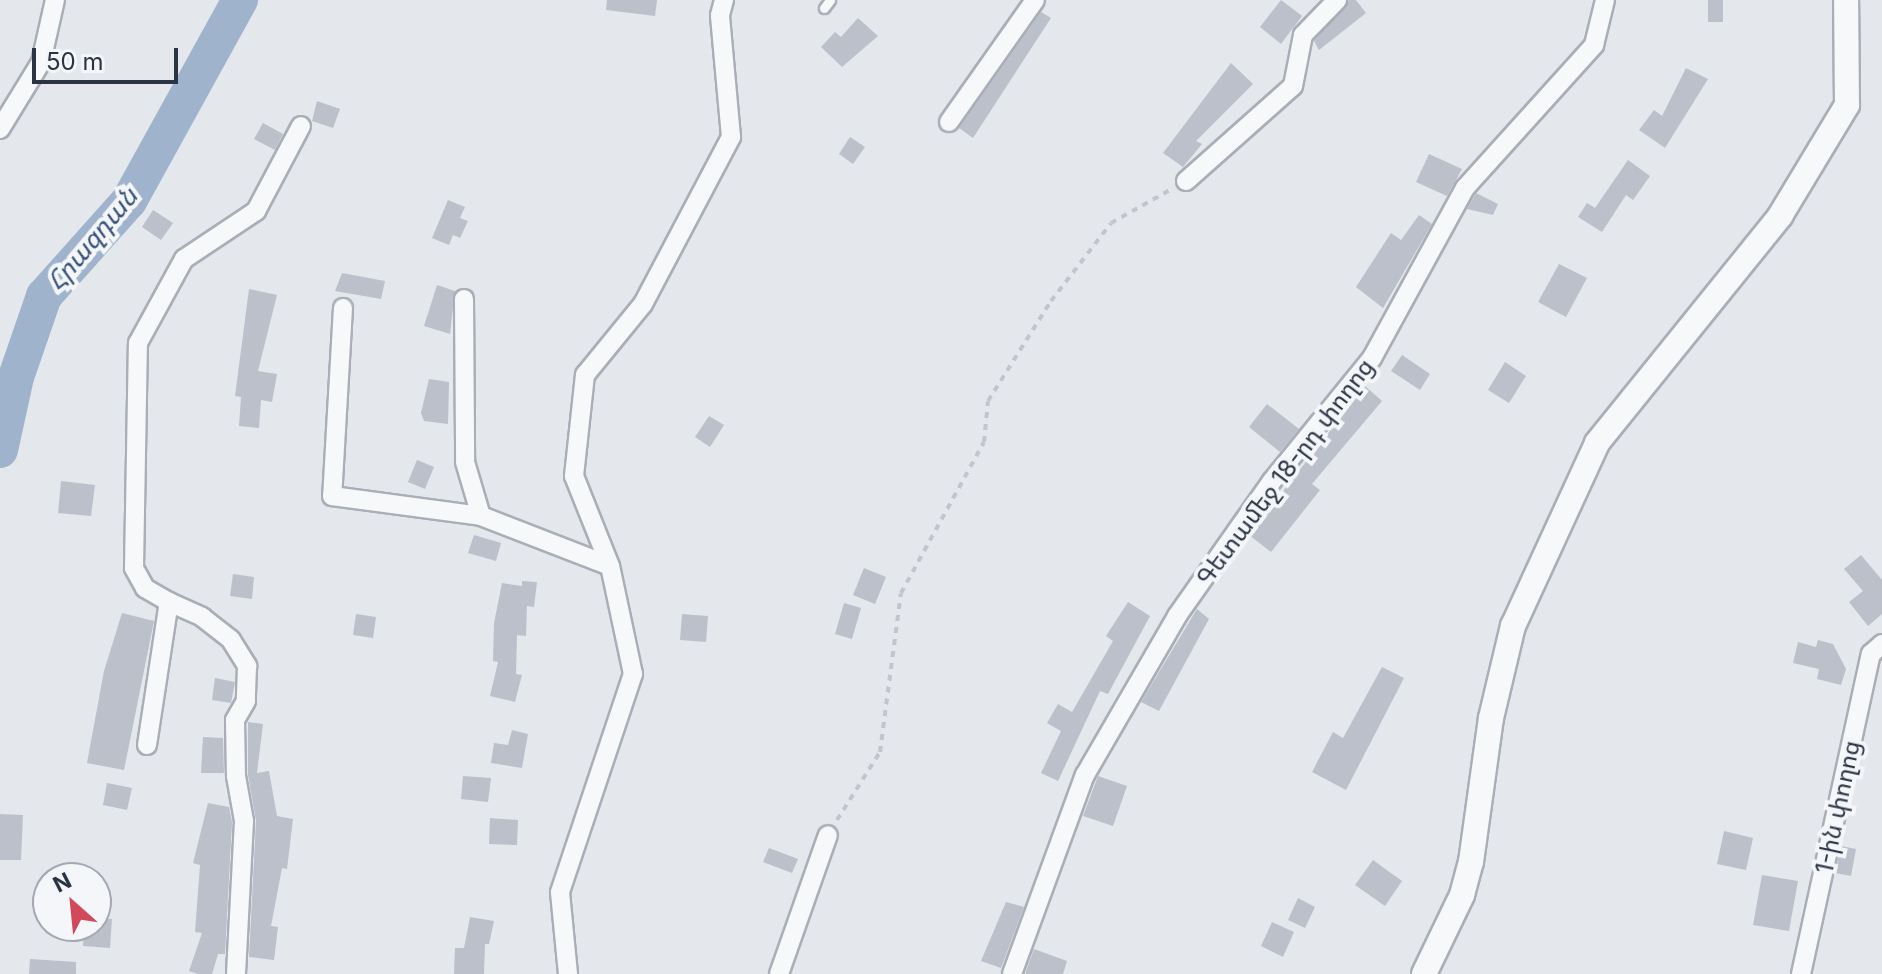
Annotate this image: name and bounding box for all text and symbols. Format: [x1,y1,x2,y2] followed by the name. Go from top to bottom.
[36,32,182,82] scale bar
[46,47,104,76] text: 50 m
[40,181,144,297] water label: Հրազդան
[1190,353,1380,591] street label: Գետամեջ 18-րդ փողոց
[1810,738,1866,876] street label: 1-ին փողոց
[32,862,112,942] north arrow
[49,867,75,898] text: N

